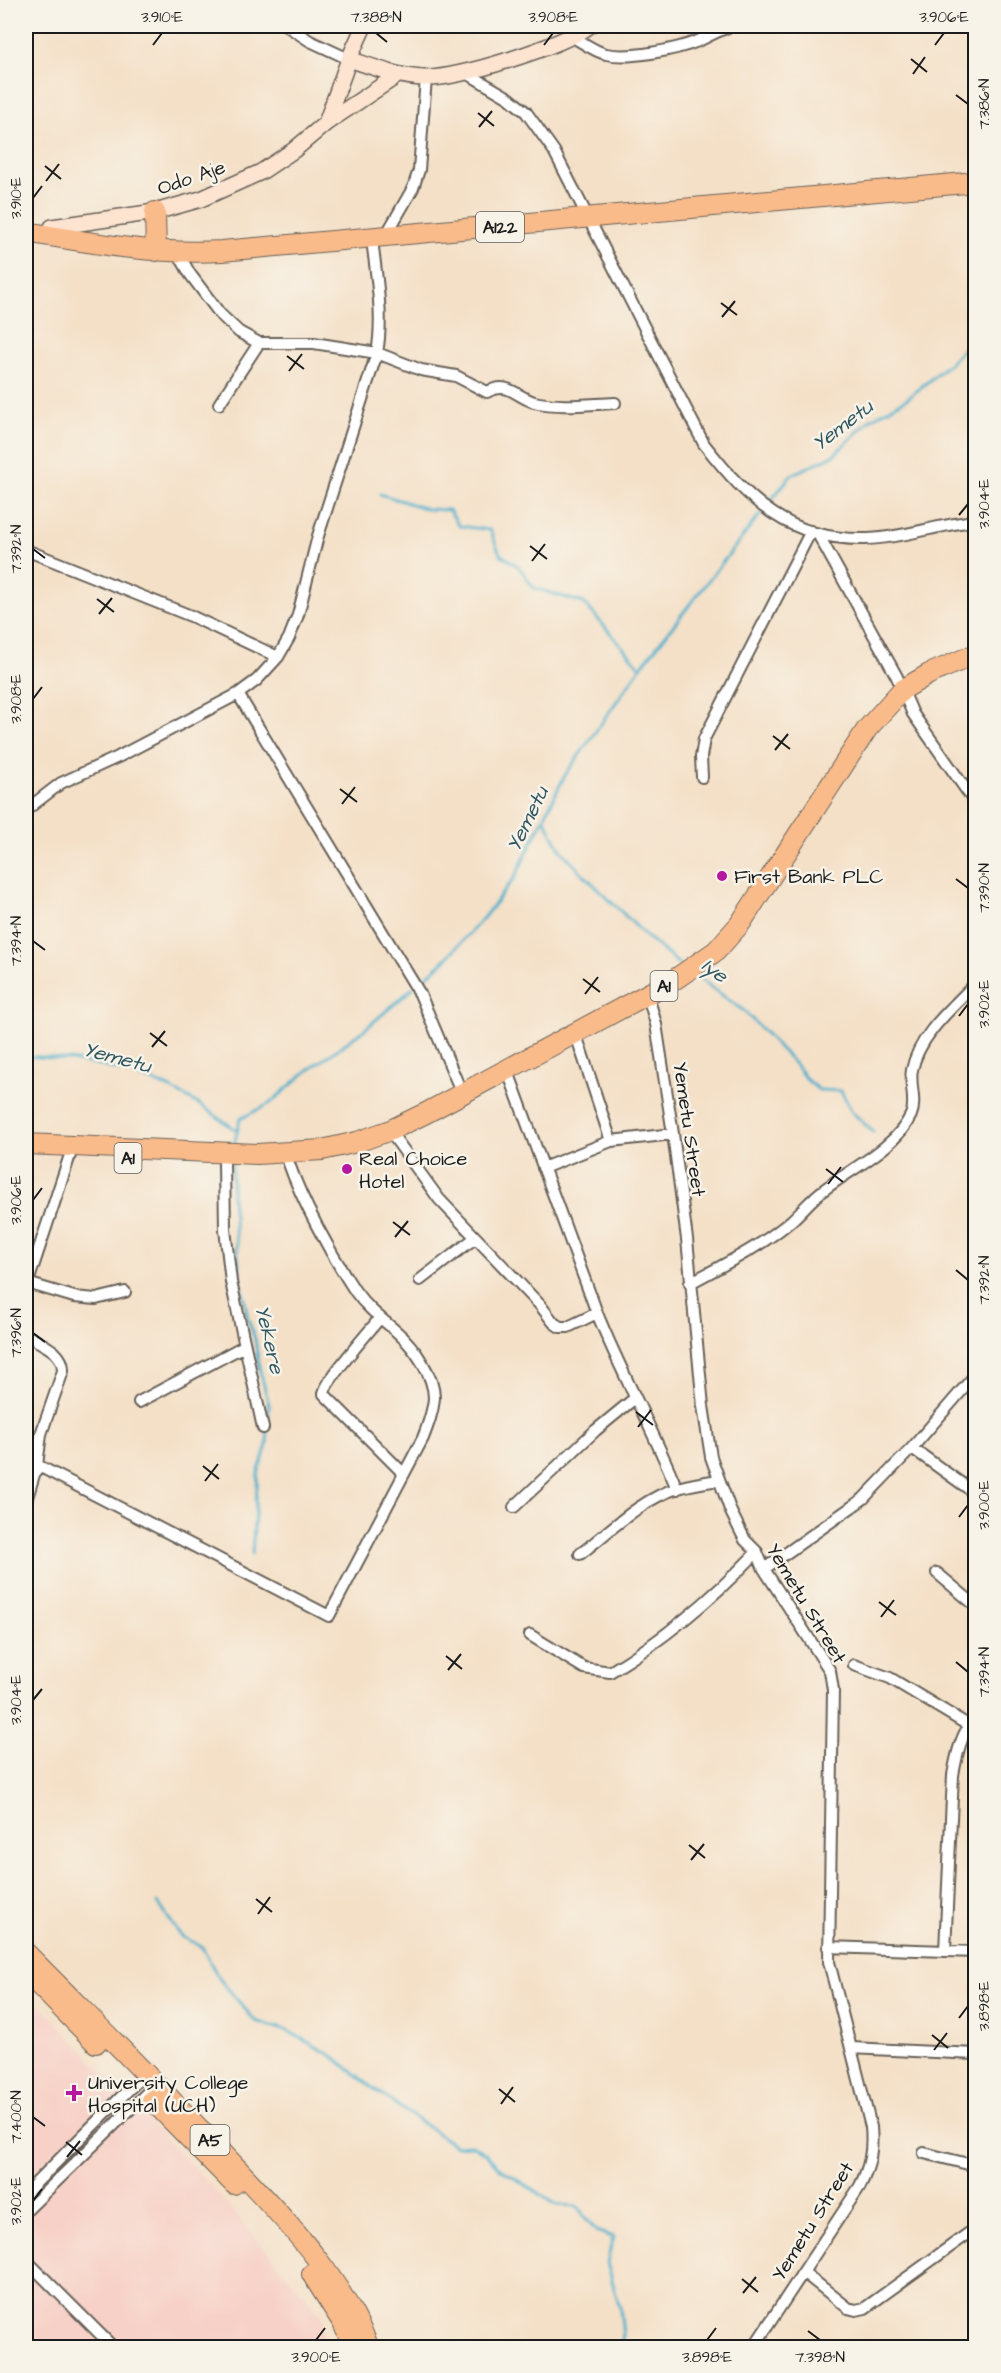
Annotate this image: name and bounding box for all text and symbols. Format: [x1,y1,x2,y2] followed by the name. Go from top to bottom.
[141,7,183,28] text: 3.910°E
[350,7,402,28] text: 7.388°N
[528,7,578,28] text: 3.908°E
[919,7,969,28] text: 3.906°E
[974,79,995,129] text: 7.386°N
[154,153,229,203] street label: Odo Aje
[6,177,27,219] text: 3.910°E
[476,212,524,242] road number: A122
[806,392,880,458] water label: Yemetu
[974,479,995,529] text: 3.904°E
[6,525,27,573] text: 7.392°N
[6,674,27,724] text: 3.908°E
[499,780,556,857] water label: Yemetu
[734,863,884,891] place label: First Bank PLC
[974,863,995,913] text: 7.390°N
[715,869,729,883] marker: First Bank PLC
[6,916,27,966] text: 7.394°N
[695,951,735,992] water label: Iye
[650,971,678,1001] road number: A1
[974,980,995,1028] text: 3.902°E
[80,1034,155,1081] water label: Yemetu
[666,1060,712,1198] street label: Yemetu Street
[114,1143,142,1173] road number: A1
[359,1145,467,1196] place label: Real Choice Hotel
[340,1162,354,1176] marker: Real Choice Hotel
[6,1175,27,1225] text: 3.906°E
[974,1256,995,1304] text: 7.392°N
[248,1302,292,1378] water label: Yekere
[6,1308,27,1358] text: 7.396°N
[974,1480,995,1530] text: 3.900°E
[759,1538,853,1669] street label: Yemetu Street
[974,1647,995,1697] text: 7.394°N
[6,1675,27,1725] text: 3.904°E
[974,1981,995,2031] text: 3.898°E
[88,2069,248,2120] place label: University College Hospital (UCH)
[65,2084,83,2102] marker: University College Hospital (UCH)
[6,2090,27,2144] text: 7.400°N
[190,2125,230,2155] road number: A5
[765,2157,861,2287] street label: Yemetu Street
[6,2177,27,2225] text: 3.902°E
[291,2347,341,2368] text: 3.900°E
[682,2347,732,2368] text: 3.898°E
[795,2347,845,2368] text: 7.398°N

